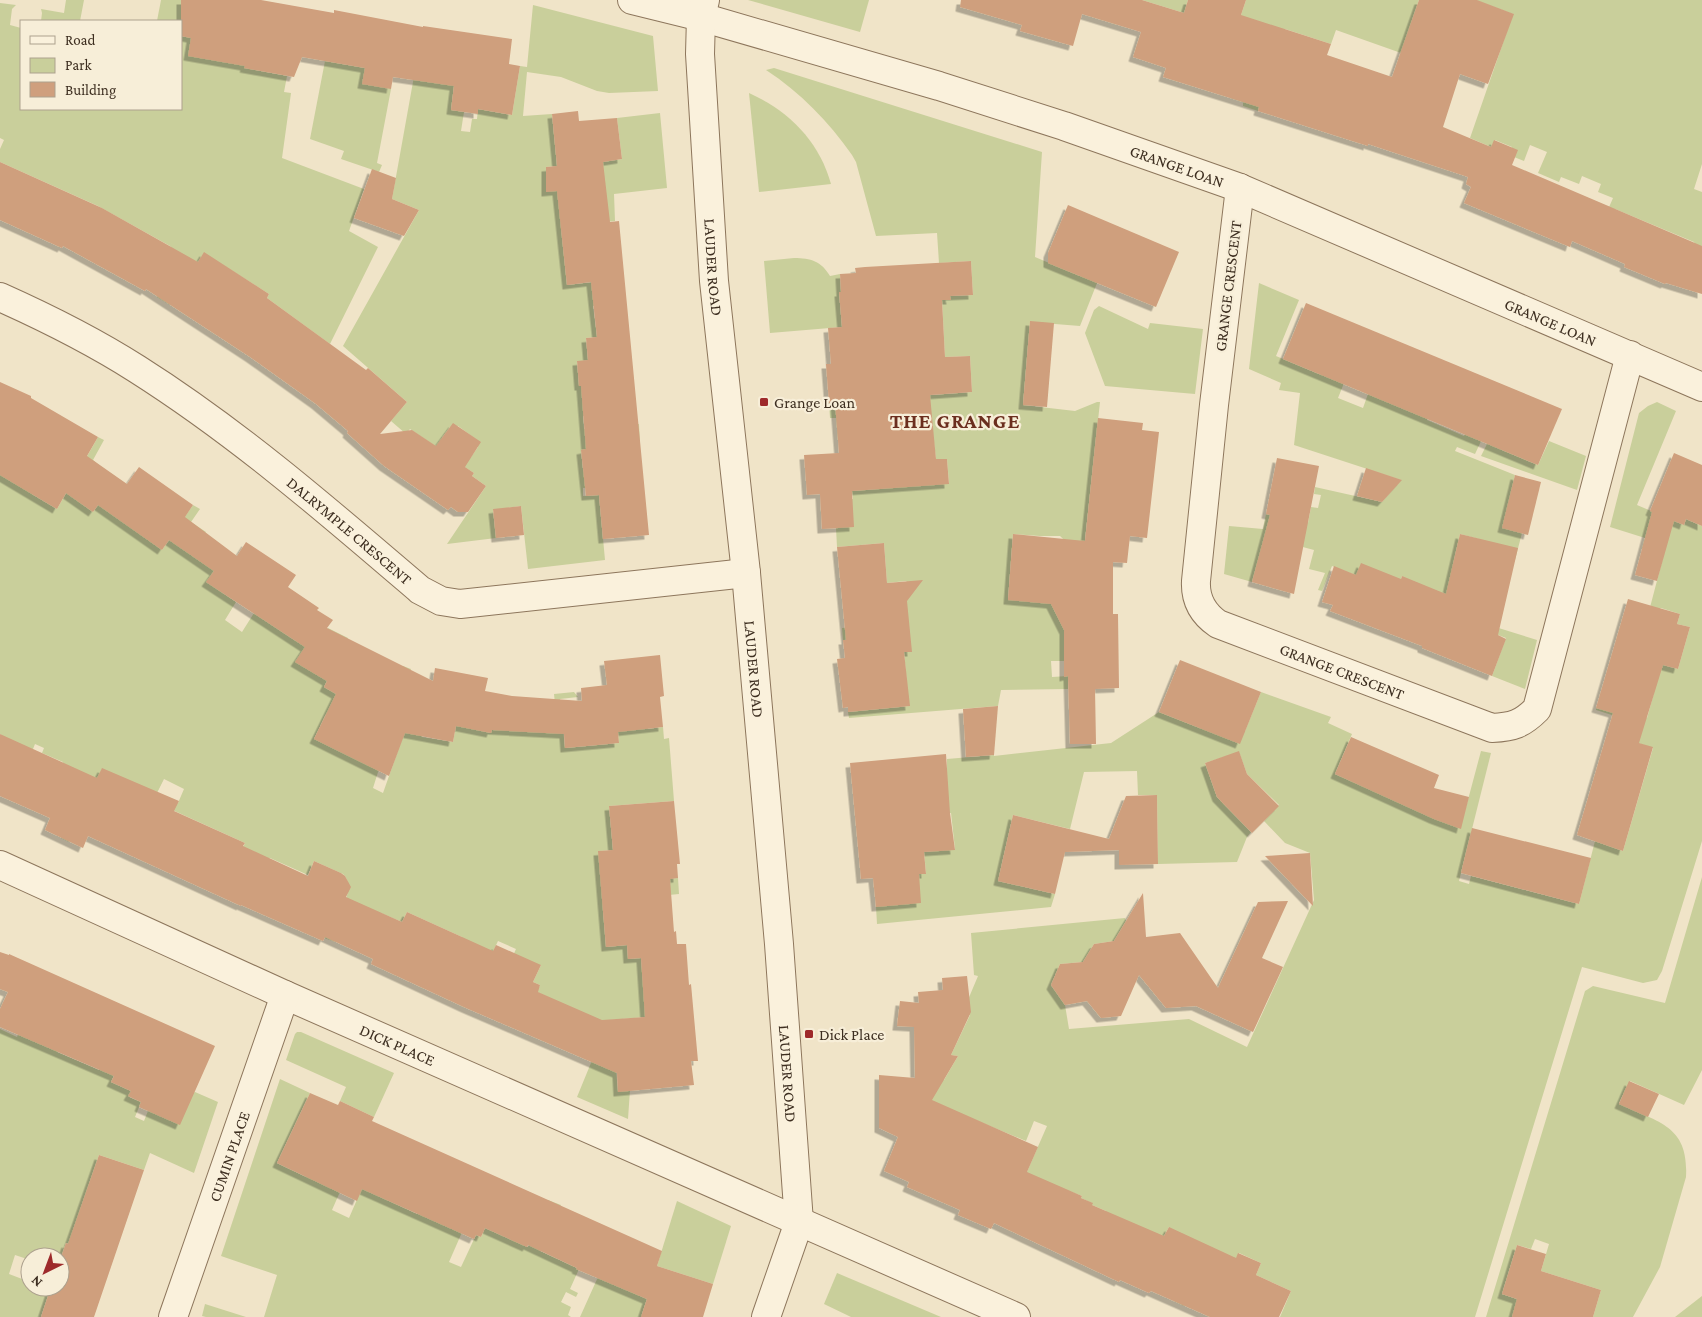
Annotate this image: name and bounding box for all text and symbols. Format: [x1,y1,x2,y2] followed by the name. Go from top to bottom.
[20,20,182,110] legend
[65,32,96,48] text: Road
[65,57,92,73] text: Park
[65,82,116,99] text: Building
[1128,142,1226,190] street label: GRANGE LOAN
[702,218,726,317] street label: LAUDER ROAD
[1212,219,1245,352] street label: GRANGE CRESCENT
[1502,295,1599,349] street label: GRANGE LOAN
[774,394,856,412] place label: Grange Loan
[758,396,770,408] marker: Grange Loan
[890,409,1020,433] district label: THE GRANGE
[284,473,415,588] street label: DALRYMPLE CRESCENT
[742,620,767,718] street label: LAUDER ROAD
[1278,640,1407,703] street label: GRANGE CRESCENT
[357,1021,438,1069] street label: DICK PLACE
[776,1024,800,1123] street label: LAUDER ROAD
[819,1026,884,1043] place label: Dick Place
[803,1028,815,1040] marker: Dick Place
[205,1109,253,1204] street label: CUMIN PLACE
[20,1247,70,1297] north arrow
[27,1272,45,1291] text: N

